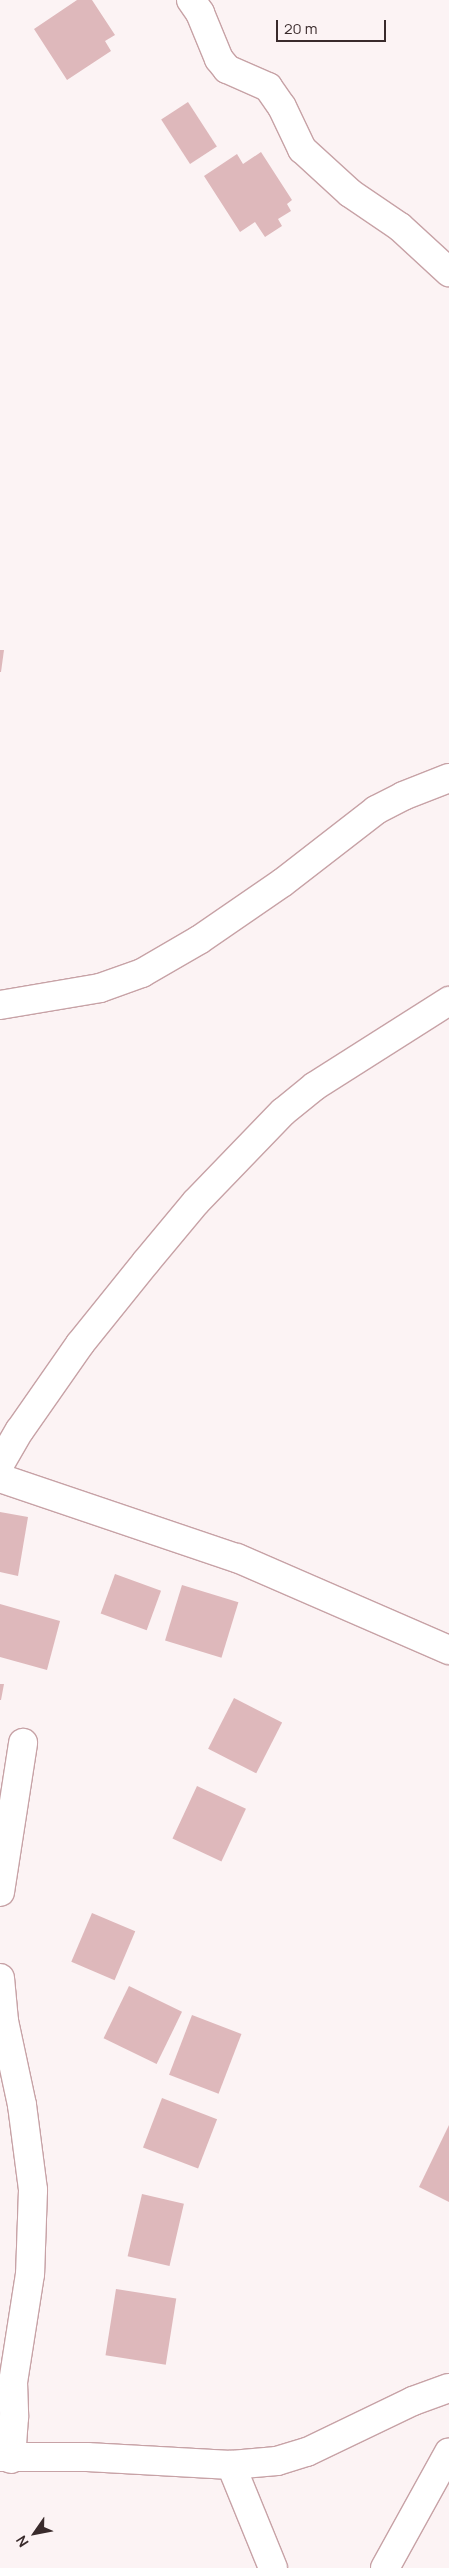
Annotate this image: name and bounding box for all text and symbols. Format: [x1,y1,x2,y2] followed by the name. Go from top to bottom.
[279,10,389,42] scale bar
[284,18,317,39] text: 20 m
[10,2508,60,2558] north arrow
[11,2532,33,2551] text: N

